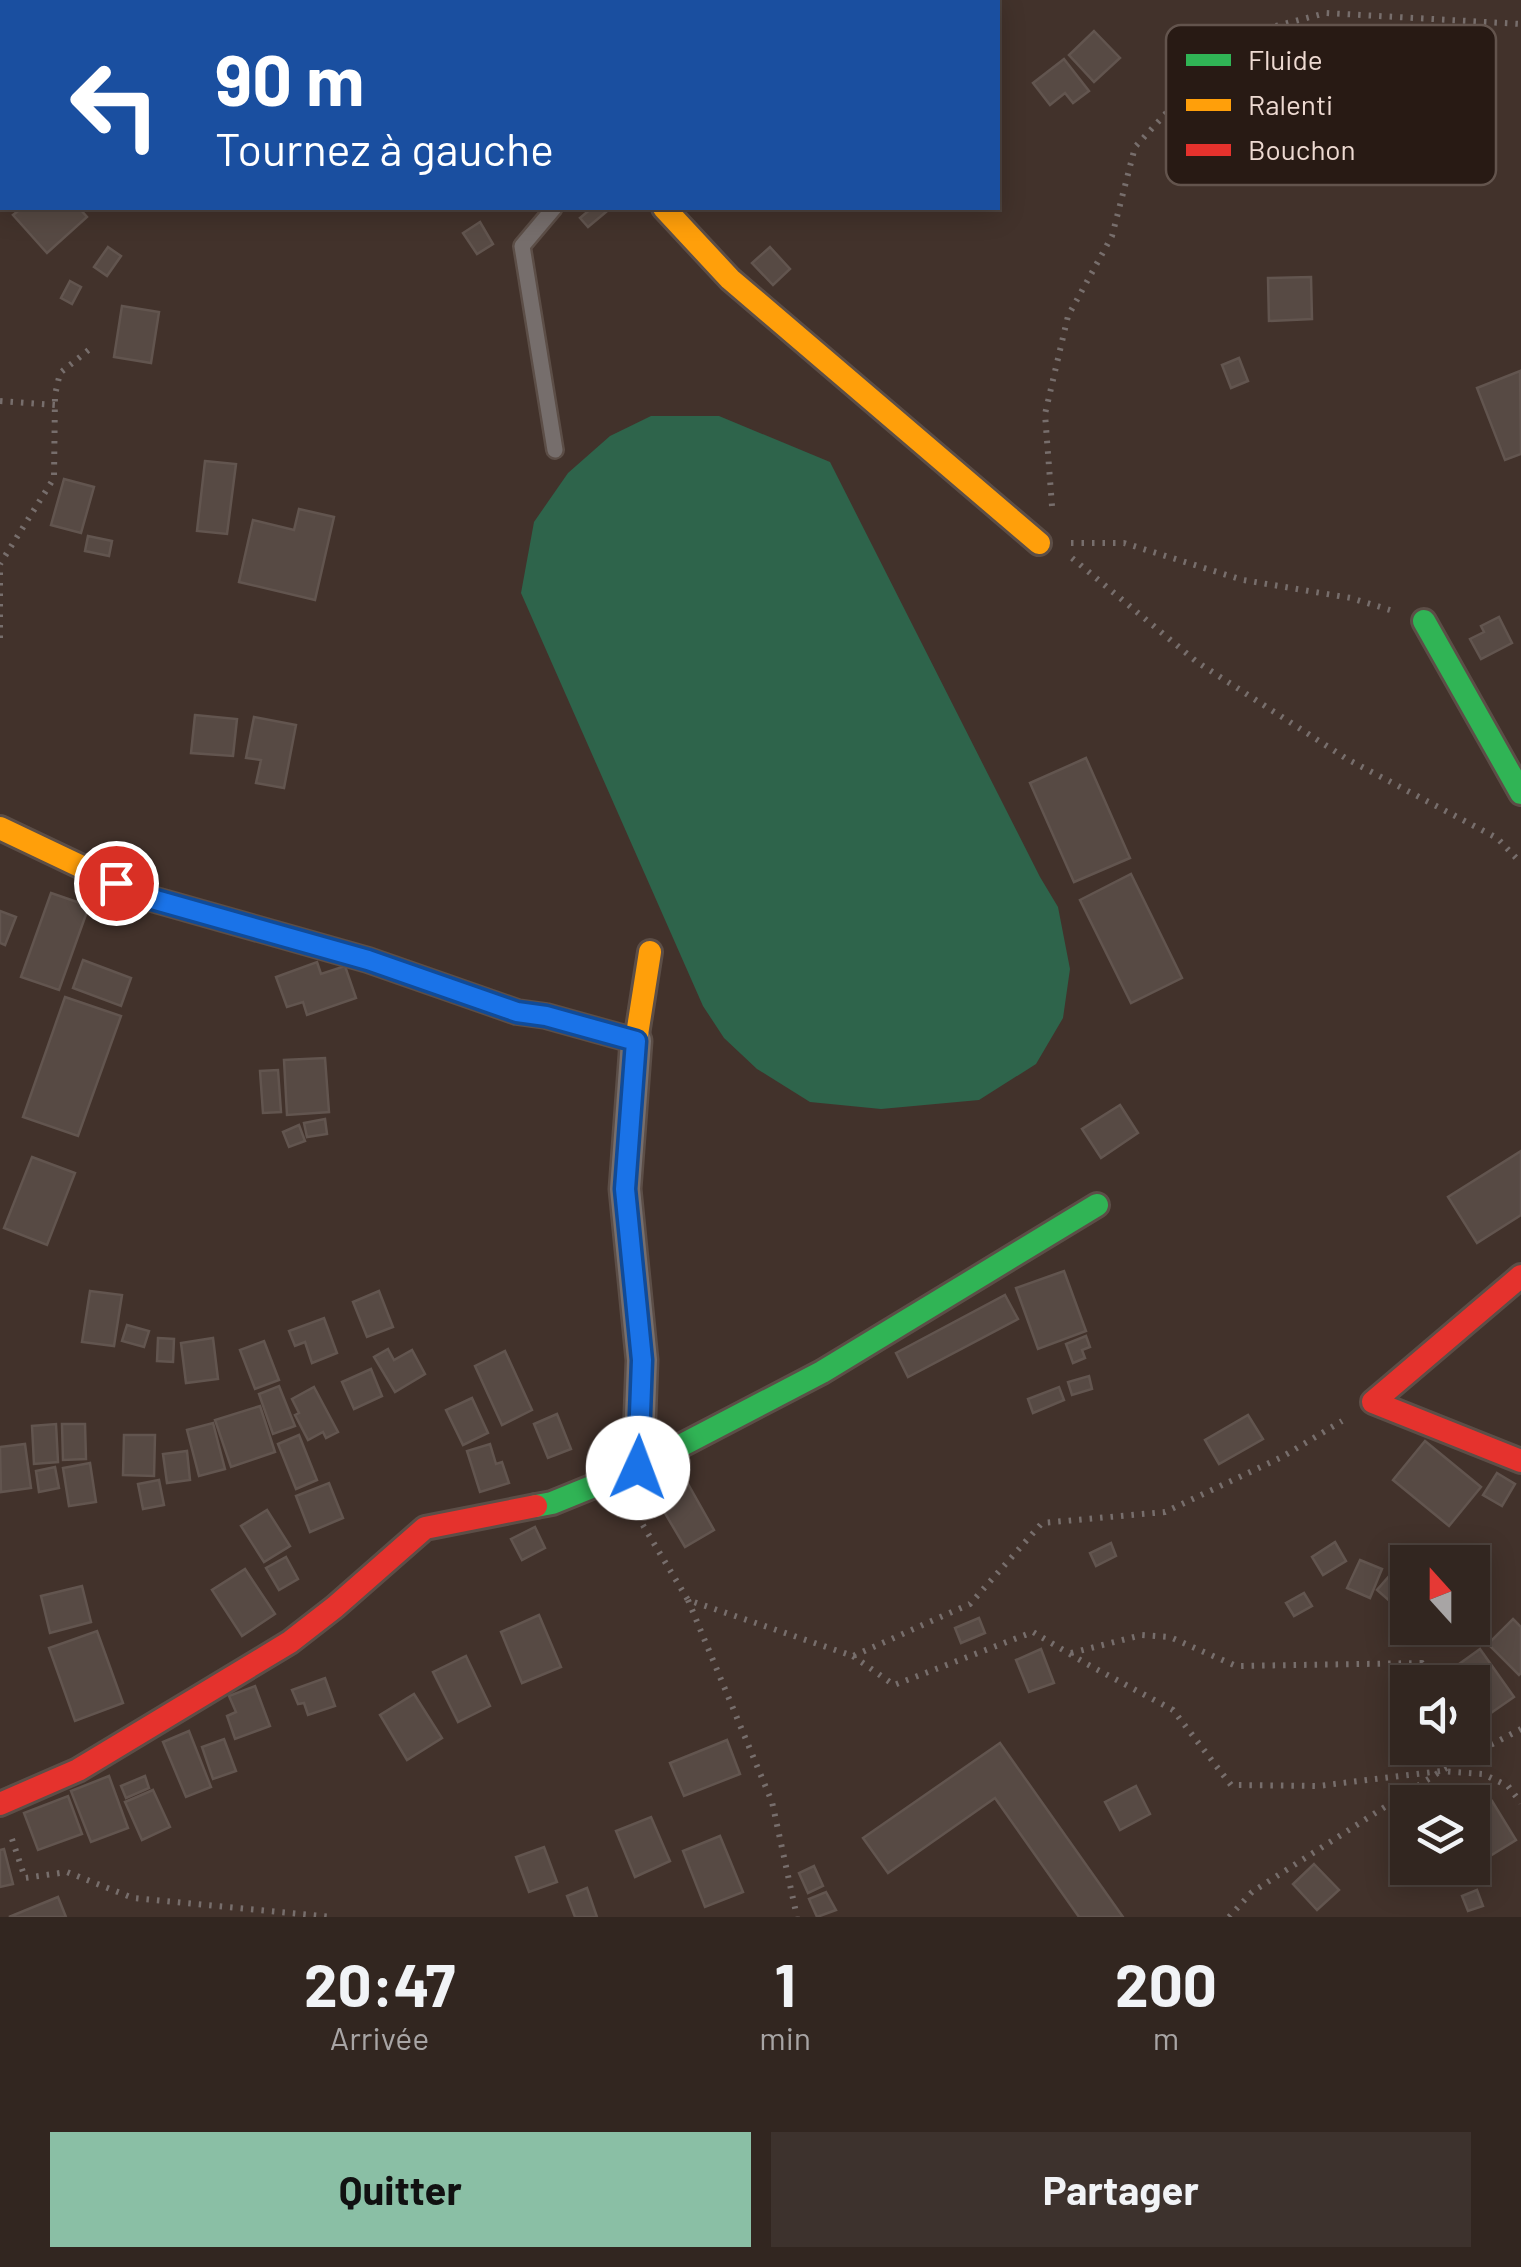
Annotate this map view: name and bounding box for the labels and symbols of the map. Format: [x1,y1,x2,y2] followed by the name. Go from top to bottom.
[1166,25,1496,185] legend
[1248,42,1323,76] text: Fluide
[1248,87,1333,121] text: Ralenti
[1248,132,1356,166] text: Bouchon
[74,841,159,926] pin
[586,1416,690,1520] position arrow
[1390,1545,1490,1645] north arrow

